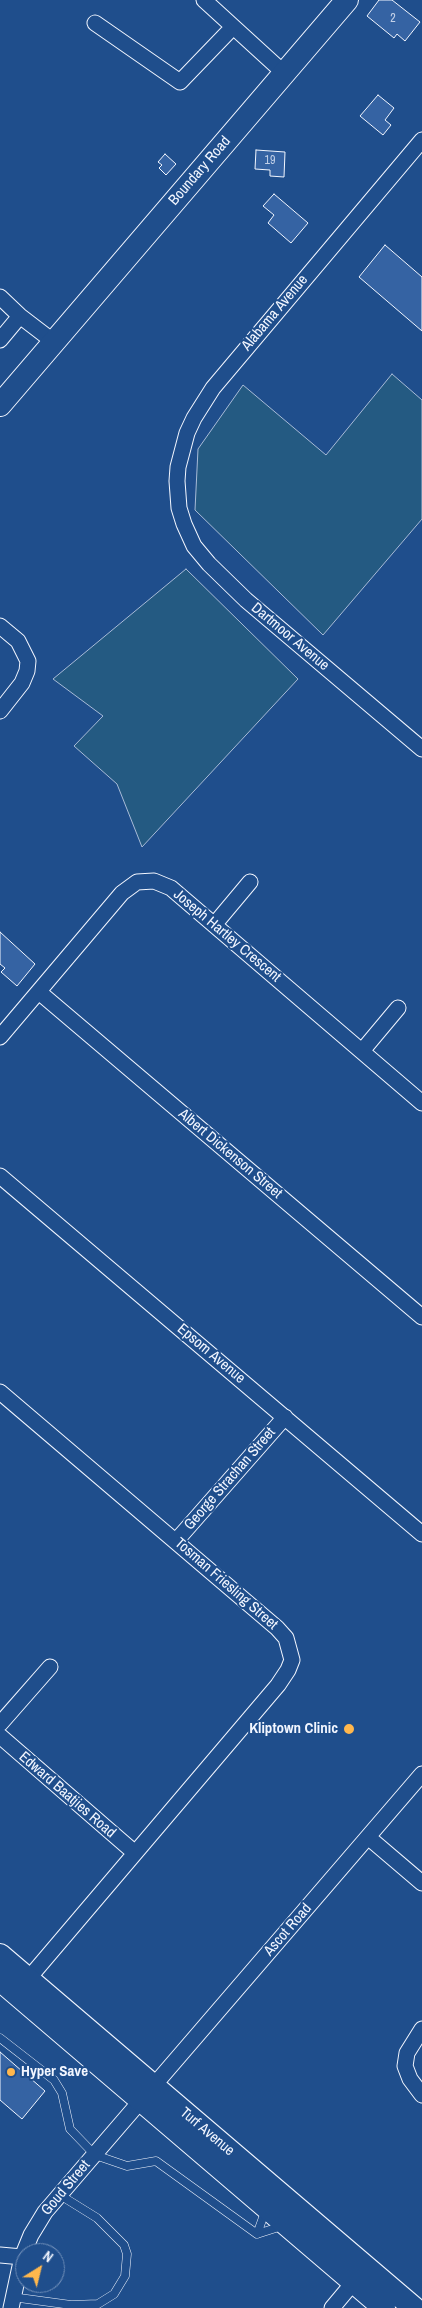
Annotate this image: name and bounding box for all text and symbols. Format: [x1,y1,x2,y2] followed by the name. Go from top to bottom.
[390,12,396,26] house number: 2
[165,133,235,209] street label: Boundary Road
[265,154,275,168] house number: 19
[238,271,312,355] street label: Alabama Avenue
[247,599,333,675] street label: Dartmoor Avenue
[170,886,284,986] street label: Joseph Hartley Crescent
[174,1105,286,1203] street label: Albert Dickenson Street
[173,1320,249,1388] street label: Epsom Avenue
[181,1424,279,1534] street label: George Strachan Street
[171,1534,281,1634] street label: Tosman Friesling Street
[249,1720,338,1738] place label: Kliptown Clinic
[342,1722,356,1736] marker: Kliptown Clinic
[15,1748,119,1842] street label: Edward Baatjies Road
[260,1900,316,1960] street label: Ascot Road
[21,2063,88,2081] place label: Hyper Save
[5,2066,17,2078] marker: Hyper Save
[176,2104,238,2160] street label: Turf Avenue
[38,2157,94,2219] street label: Goud Street
[15,2243,65,2293] north arrow
[40,2247,57,2266] text: N

